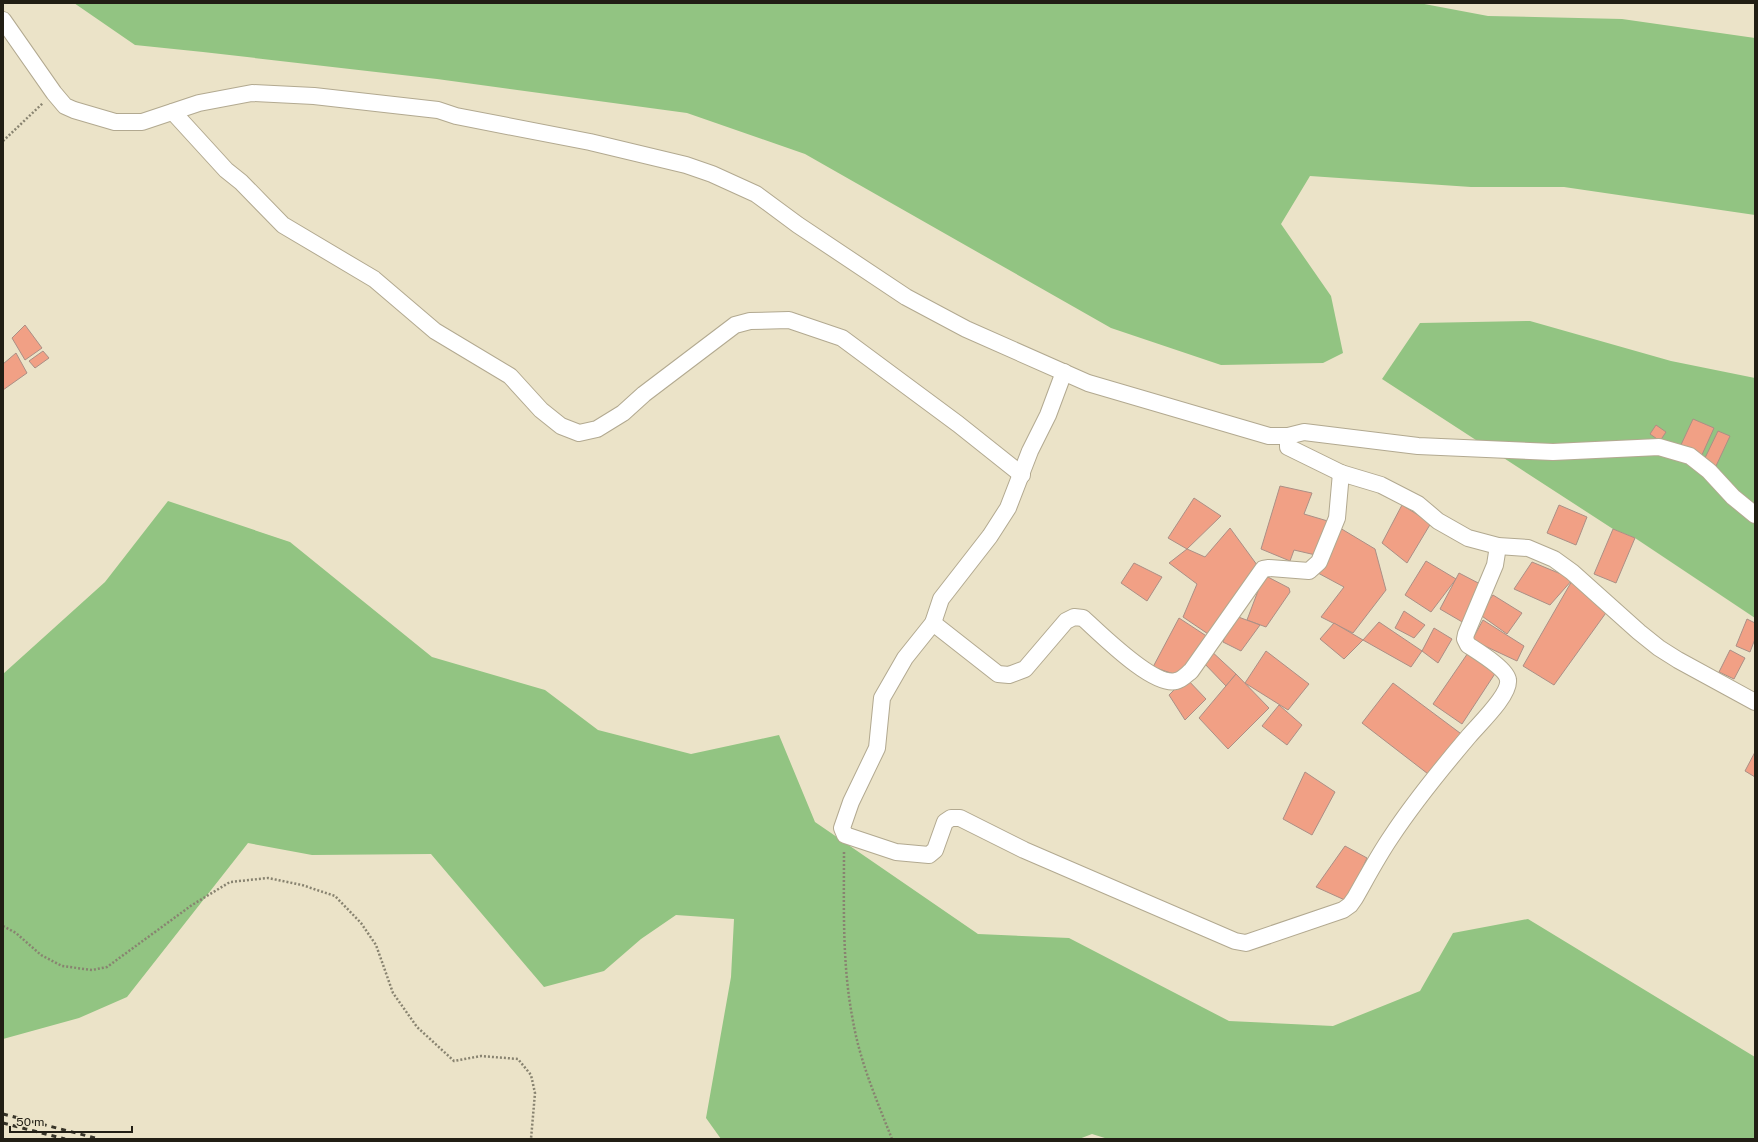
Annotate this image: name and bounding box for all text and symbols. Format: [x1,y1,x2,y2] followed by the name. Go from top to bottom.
[10,1108,132,1134] scale bar
[16,1115,44,1129] text: 50 m

